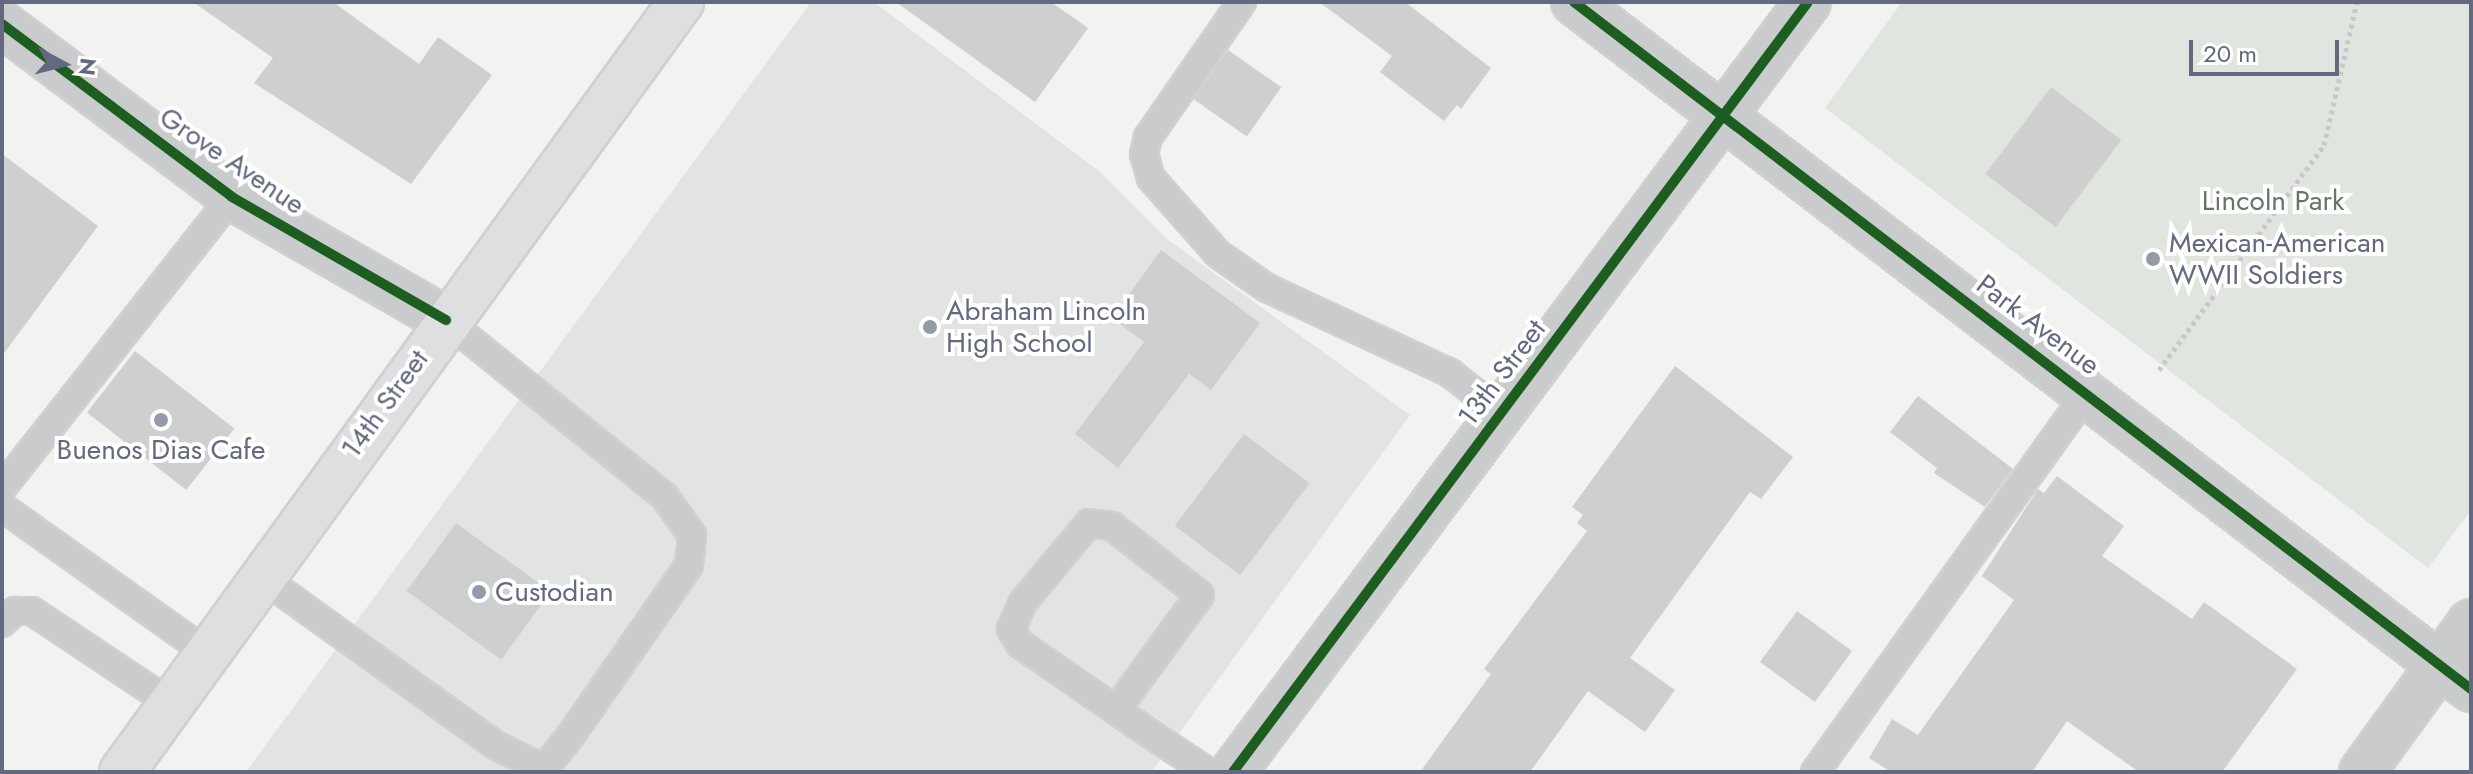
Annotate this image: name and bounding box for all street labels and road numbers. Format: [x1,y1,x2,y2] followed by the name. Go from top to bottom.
[153,100,311,222] street label: Grove Avenue
[1970,268,2106,382] street label: Park Avenue
[1451,313,1553,433] street label: 13th Street
[335,343,435,465] street label: 14th Street

